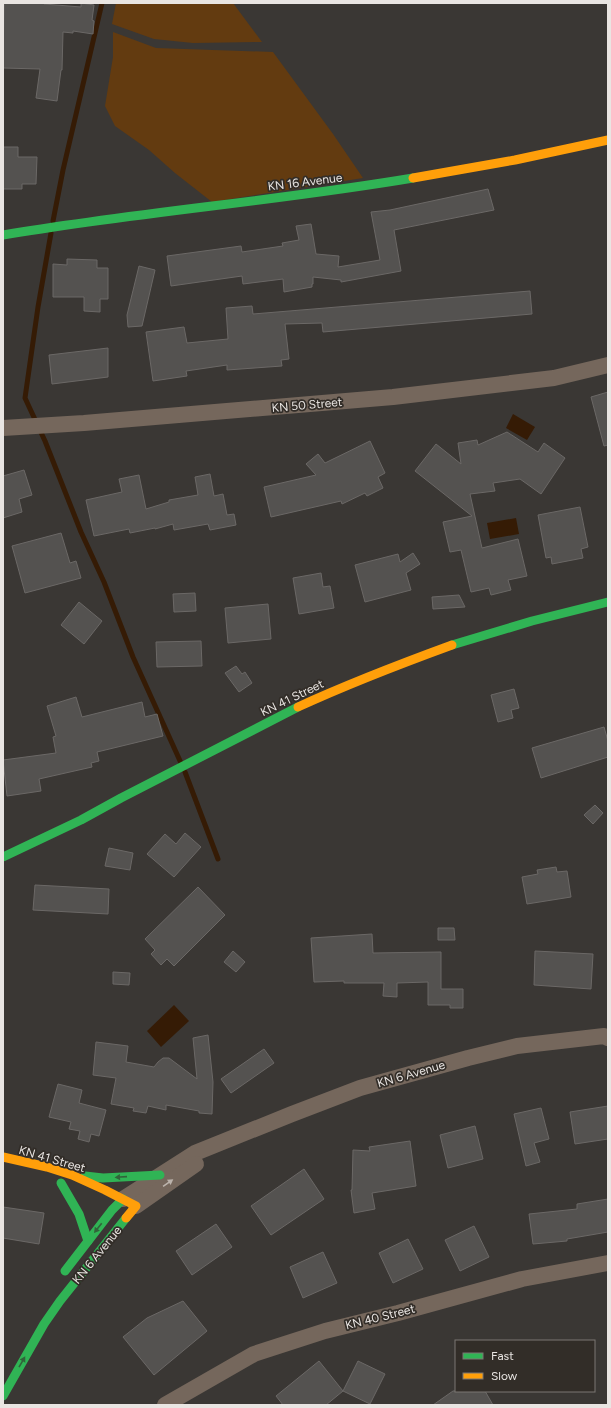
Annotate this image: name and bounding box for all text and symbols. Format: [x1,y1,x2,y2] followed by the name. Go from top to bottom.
[267,170,343,194] street label: KN 16 Avenue
[271,395,343,415] street label: KN 50 Street
[258,676,326,719] street label: KN 41 Street
[375,1058,447,1090] street label: KN 6 Avenue
[17,1143,87,1175] street label: KN 41 Street
[115,1173,127,1180] one-way arrow
[163,1179,174,1187] one-way arrow
[70,1223,125,1287] street label: KN 6 Avenue
[93,1223,102,1234] one-way arrow
[344,1301,417,1332] street label: KN 40 Street
[455,1340,595,1392] legend
[491,1349,514,1363] text: Fast
[19,1356,26,1368] one-way arrow
[491,1369,518,1383] text: Slow

